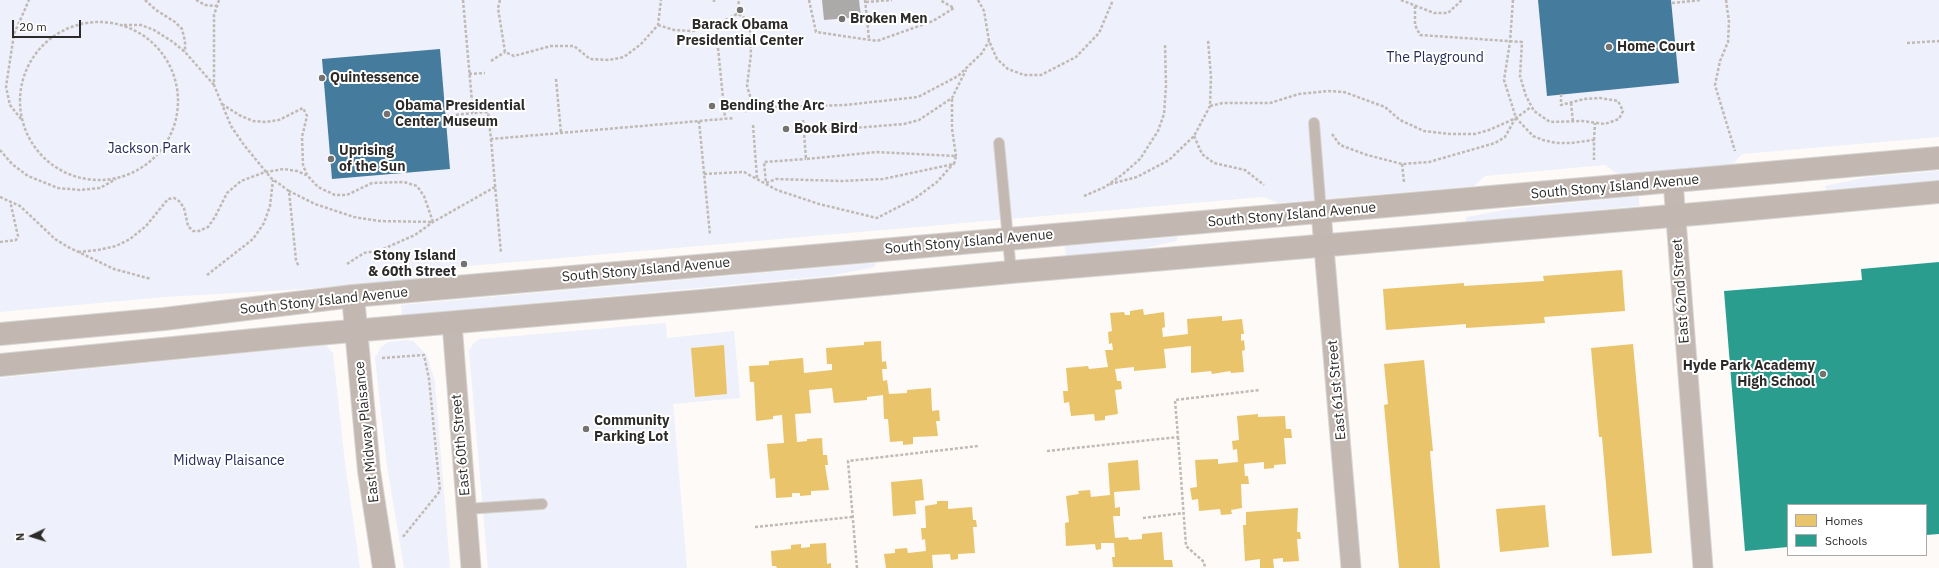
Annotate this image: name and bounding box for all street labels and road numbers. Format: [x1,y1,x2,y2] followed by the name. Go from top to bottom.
[1530,171,1700,203] street label: South Stony Island Avenue
[1207,199,1377,231] street label: South Stony Island Avenue
[884,226,1054,258] street label: South Stony Island Avenue
[1669,238,1693,344] street label: East 62nd Street
[561,254,731,286] street label: South Stony Island Avenue
[239,284,409,318] street label: South Stony Island Avenue
[1324,339,1350,441] street label: East 61st Street
[351,360,383,504] street label: East Midway Plaisance
[448,393,474,497] street label: East 60th Street

